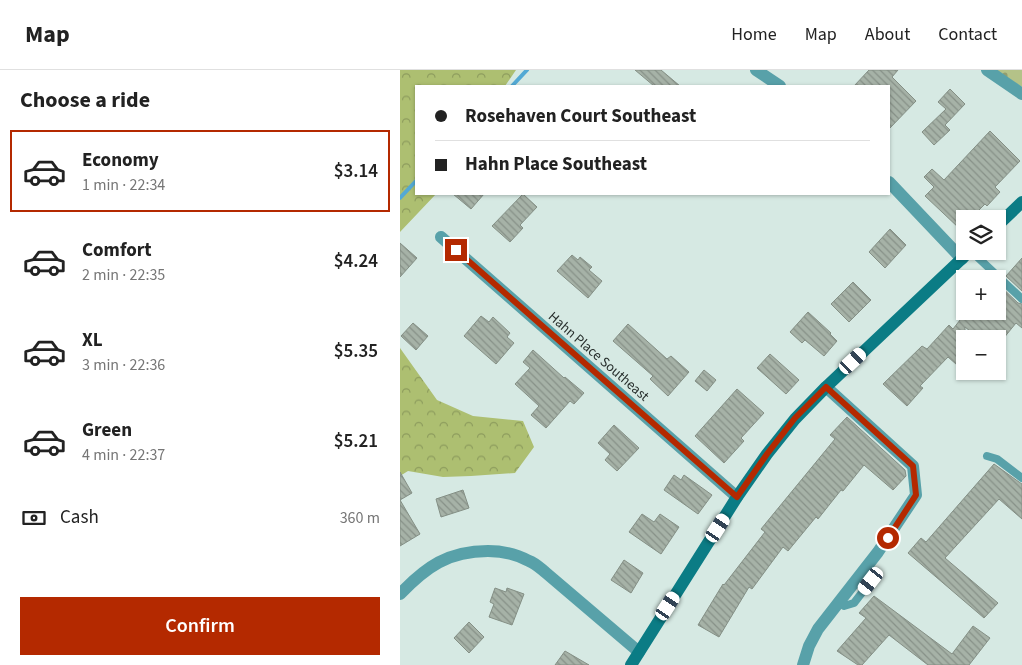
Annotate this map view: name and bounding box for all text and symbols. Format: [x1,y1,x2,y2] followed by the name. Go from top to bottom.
[25,17,70,52] text: Map
[731,22,777,47] text: Home
[805,22,837,47] text: Map
[865,22,910,47] text: About
[938,22,997,47] text: Contact
[20,84,150,116] text: Choose a ride
[465,103,696,130] text: Rosehaven Court Southeast
[82,147,159,174] text: Economy
[22,149,67,194] icon: car
[465,151,647,178] text: Hahn Place Southeast
[334,158,378,185] text: $3.14
[82,174,165,196] text: 1 min · 22:34
[956,210,1006,380] map controls
[956,210,1006,260] button: layers
[82,237,152,264] text: Comfort
[22,239,67,284] icon: car
[445,239,467,261] route end
[334,248,378,275] text: $4.24
[82,264,165,286] text: 2 min · 22:35
[956,270,1006,320] button: +
[544,307,653,406] street label: Hahn Place Southeast
[82,327,103,354] text: XL
[22,329,67,374] icon: car
[956,330,1006,380] button: −
[334,338,378,365] text: $5.35
[836,345,869,377] car
[82,354,165,376] text: 3 min · 22:36
[82,417,132,444] text: Green
[22,419,67,464] icon: car
[334,428,378,455] text: $5.21
[82,444,165,466] text: 4 min · 22:37
[20,504,48,532] icon: cash
[60,504,99,531] text: Cash
[340,507,380,529] text: 360 m
[703,511,732,545] car
[877,527,899,549] route start
[855,565,886,597] car
[653,589,682,623] car
[20,597,380,655] button: Confirm

